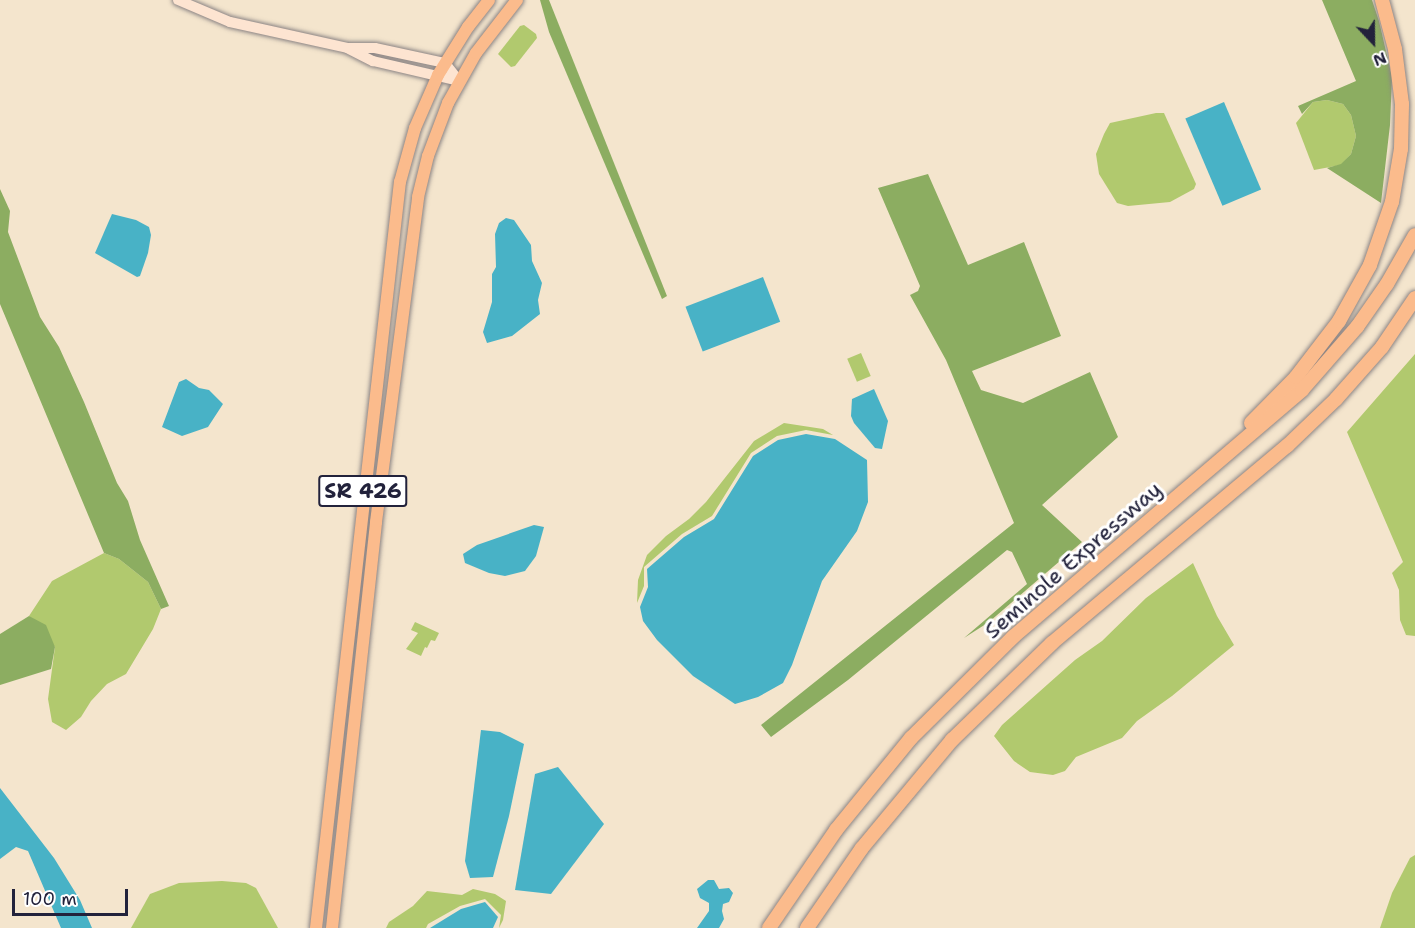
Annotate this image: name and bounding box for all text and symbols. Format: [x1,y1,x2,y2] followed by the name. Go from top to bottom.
[1343,12,1403,72] north arrow
[1370,47,1390,71] text: N
[318,473,408,509] road number: SR 426
[979,476,1167,644] street label: Seminole Expressway
[15,877,130,915] scale bar
[23,887,77,911] text: 100 m

